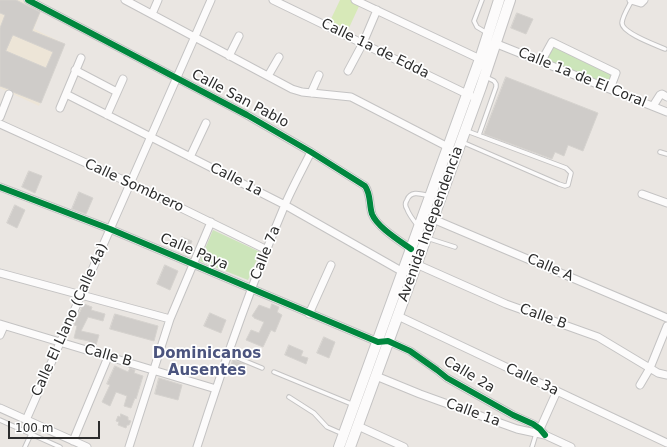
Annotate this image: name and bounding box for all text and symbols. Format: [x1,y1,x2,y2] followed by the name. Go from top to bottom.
[318,16,432,82] street label: Calle 1a de Edda
[515,45,649,111] street label: Calle 1a de El Coral
[189,66,291,132] street label: Calle San Pablo
[395,144,467,304] street label: Avenida Independencia
[82,156,186,216] street label: Calle Sombrero
[207,160,265,200] street label: Calle 1a
[248,224,284,282] street label: Calle 7a
[157,230,231,274] street label: Calle Paya
[29,241,111,399] street label: Calle El Llano (Calle 4a)
[524,251,576,285] street label: Calle A
[517,301,569,333] street label: Calle B
[82,341,134,371] street label: Calle B
[153,345,261,380] district label: Dominicanos Ausentes
[440,353,498,397] street label: Calle 2a
[503,360,561,400] street label: Calle 3a
[443,395,503,431] street label: Calle 1a
[10,413,102,439] scale bar
[15,421,53,435] text: 100 m

